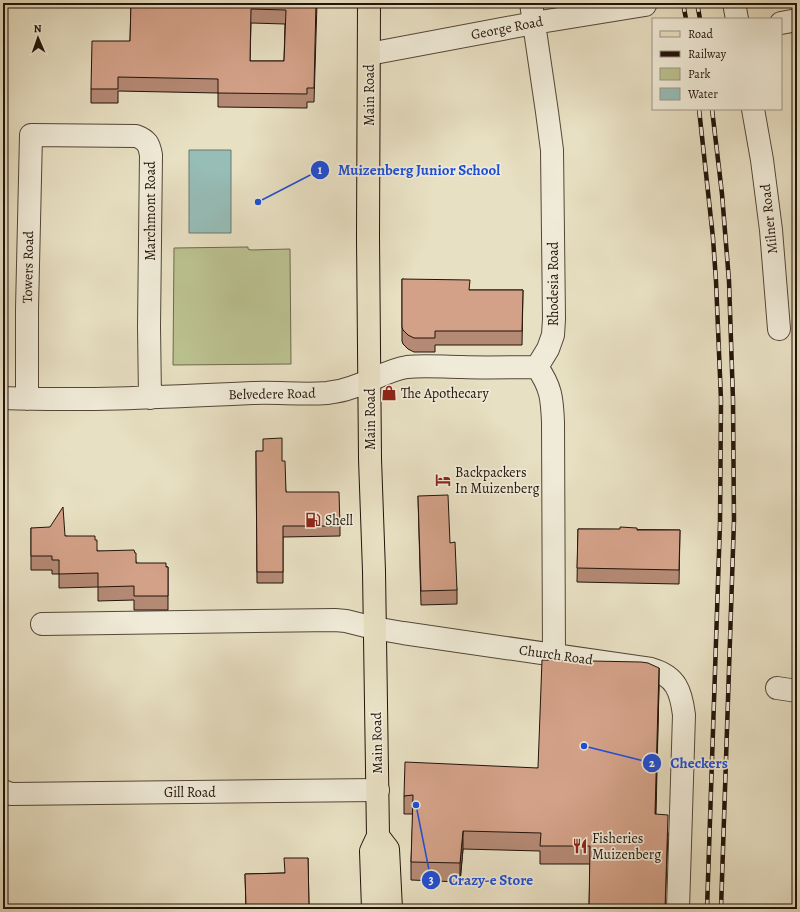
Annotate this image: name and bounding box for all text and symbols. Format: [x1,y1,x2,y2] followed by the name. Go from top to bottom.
[469,12,545,44] street label: George Road
[18,18,58,58] north arrow
[652,18,782,110] legend
[33,21,42,36] text: N
[688,26,714,42] text: Road
[688,46,727,62] text: Railway
[360,64,379,126] street label: Main Road
[688,66,711,82] text: Park
[687,86,718,102] text: Water
[310,156,509,183] callout: Muizenberg Junior School
[338,160,500,180] text: Muizenberg Junior School
[141,161,160,261] street label: Marchmont Road
[318,162,323,178] text: 1
[756,183,782,255] street label: Milner Road
[18,230,38,303] street label: Towers Road
[544,241,563,326] street label: Rhodesia Road
[228,384,316,404] street label: Belvedere Road
[380,384,398,402] shop icon: The Apothecary
[401,384,489,403] place label: The Apothecary
[361,388,380,450] street label: Main Road
[455,463,540,498] place label: Backpackers In Muizenberg
[434,471,452,489] hotel icon: Backpackers In Muizenberg
[304,511,322,529] fuel station icon: Shell
[325,511,353,530] place label: Shell
[518,640,595,670] street label: Church Road
[367,711,387,774] street label: Main Road
[642,749,736,776] callout: Checkers
[670,753,728,773] text: Checkers
[649,755,655,771] text: 2
[164,783,216,802] street label: Gill Road
[592,829,661,864] place label: Fisheries Muizenberg
[571,837,589,855] restaurant icon: Fisheries Muizenberg
[421,866,541,893] callout: Crazy-e Store
[449,870,533,890] text: Crazy-e Store
[428,872,434,888] text: 3

